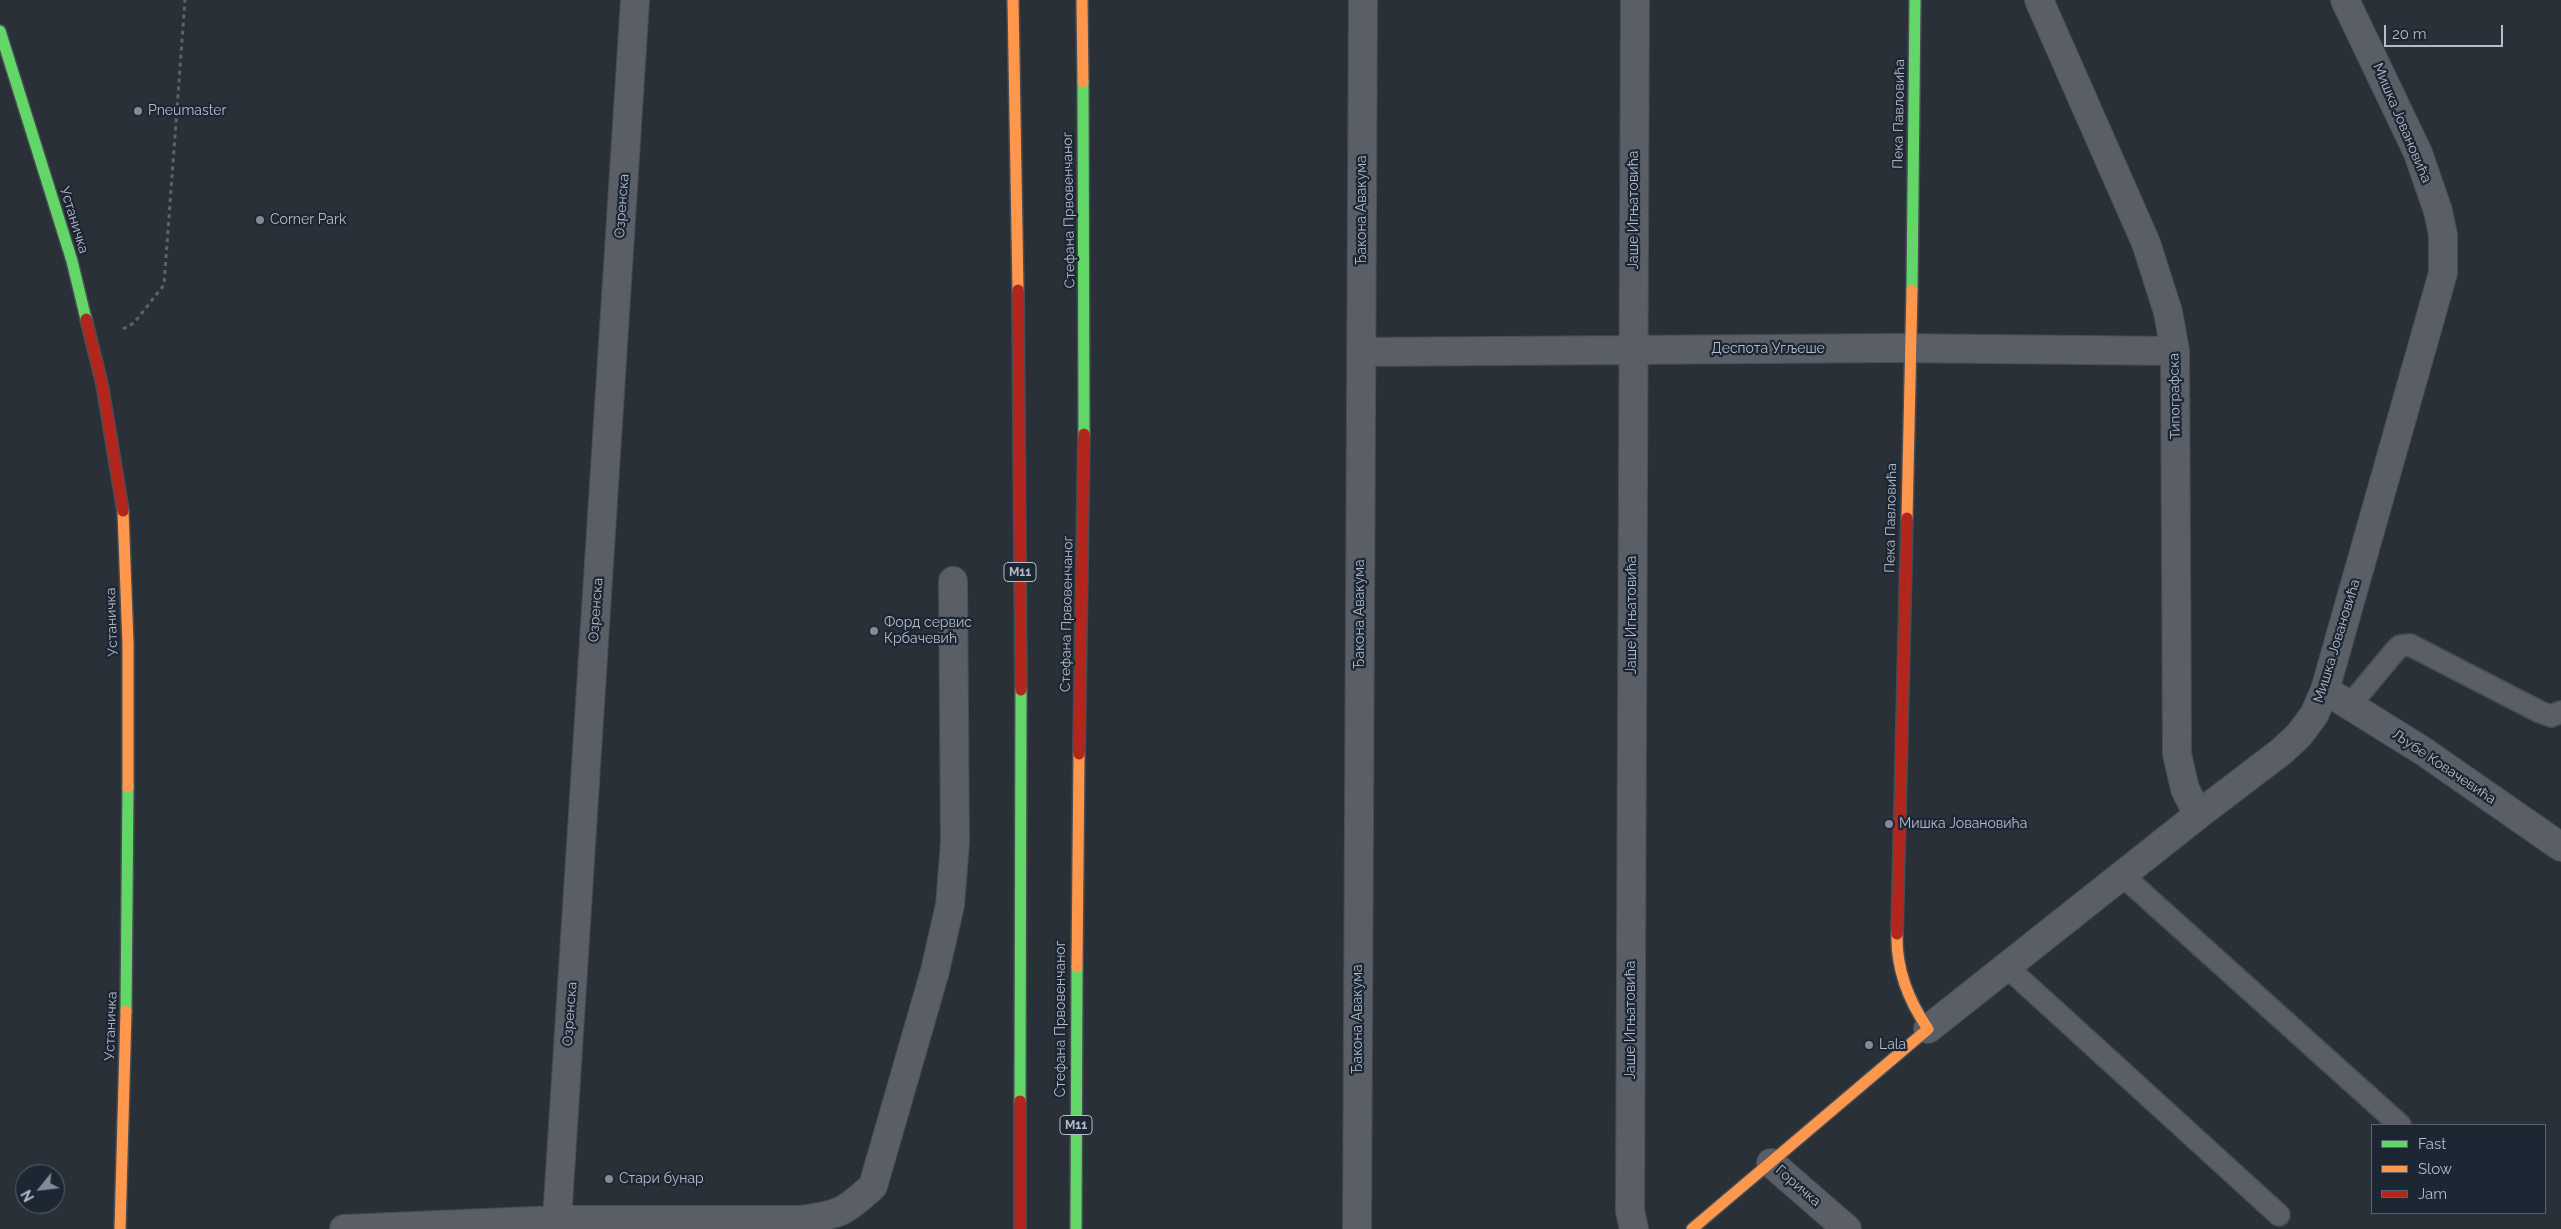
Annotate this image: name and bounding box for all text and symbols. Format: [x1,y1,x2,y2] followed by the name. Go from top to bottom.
[2386,15,2505,47] scale bar
[2392,25,2427,43] text: 20 m
[1890,59,1908,169] street label: Пека Павловића
[2369,61,2435,185] street label: Мишка Јовановића
[148,103,226,119] place label: Pneumaster
[132,105,144,117] marker: Pneumaster
[1059,132,1079,288] street label: Стефана Првовенчаног
[1626,150,1642,270] street label: Јаше Игњатовића
[1354,155,1370,265] street label: Ђакона Авакума
[611,173,633,239] street label: Озренска
[56,184,92,256] street label: Устаничка
[270,212,346,228] place label: Corner Park
[254,214,266,226] marker: Corner Park
[1711,341,1825,357] street label: Деспота Угљеше
[2166,353,2184,439] street label: Типографска
[1882,463,1900,573] street label: Пека Павловића
[1057,536,1077,692] street label: Стефана Првовенчаног
[1624,555,1640,675] street label: Јаше Игњатовића
[1352,559,1368,669] street label: Ђакона Авакума
[1004,562,1036,582] road number: M11
[585,577,607,643] street label: Озренска
[2310,577,2364,705] street label: Мишка Јовановића
[102,587,122,657] street label: Устаничка
[884,615,972,648] place label: Форд сервис Крбачевић
[868,625,880,637] marker: Форд сервис Крбачевић
[2389,726,2499,808] street label: Љубе Ковачевића
[1899,816,2027,832] place label: Мишка Јовановића
[1883,818,1895,830] marker: Мишка Јовановића
[1053,941,1069,1097] street label: Стефана Првовенчаног
[1623,960,1639,1080] street label: Јаше Игњатовића
[1350,964,1366,1074] street label: Ђакона Авакума
[559,981,581,1047] street label: Озренска
[101,991,121,1061] street label: Устаничка
[1879,1037,1906,1053] place label: Lala
[1863,1039,1875,1051] marker: Lala
[1060,1116,1092,1134] road number: M11
[2371,1124,2546,1214] legend
[2418,1135,2446,1153] text: Fast
[2418,1160,2452,1178] text: Slow
[1772,1162,1824,1210] street label: Горичка
[15,1164,65,1214] north arrow
[619,1171,704,1187] place label: Стари бунар
[603,1173,615,1185] marker: Стари бунар
[2418,1185,2447,1203] text: Jam
[18,1187,37,1204] text: N

